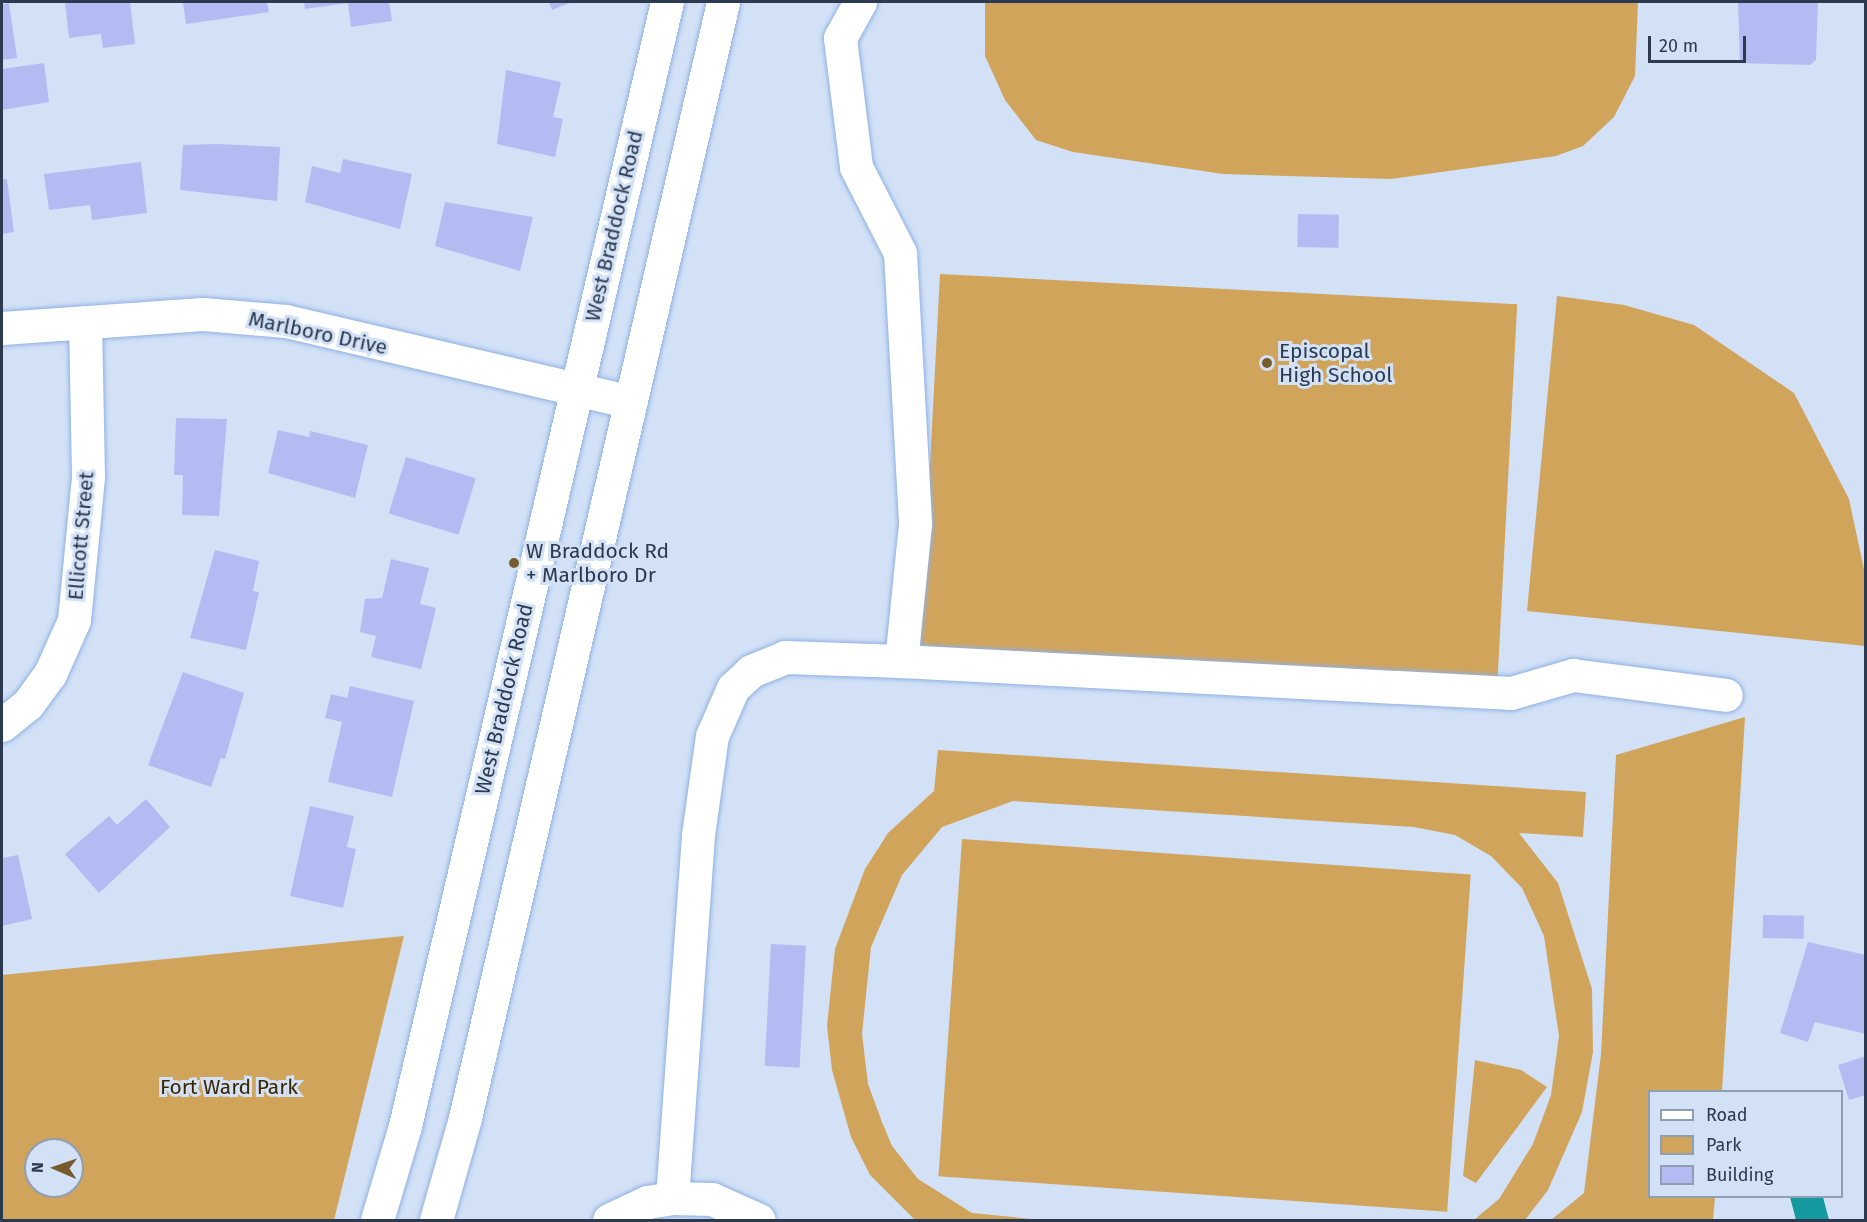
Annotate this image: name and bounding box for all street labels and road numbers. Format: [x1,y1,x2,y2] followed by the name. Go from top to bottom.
[580,128,648,324] street label: West Braddock Road
[246,306,390,360] street label: Marlboro Drive
[63,471,99,601] street label: Ellicott Street
[470,601,538,797] street label: West Braddock Road

